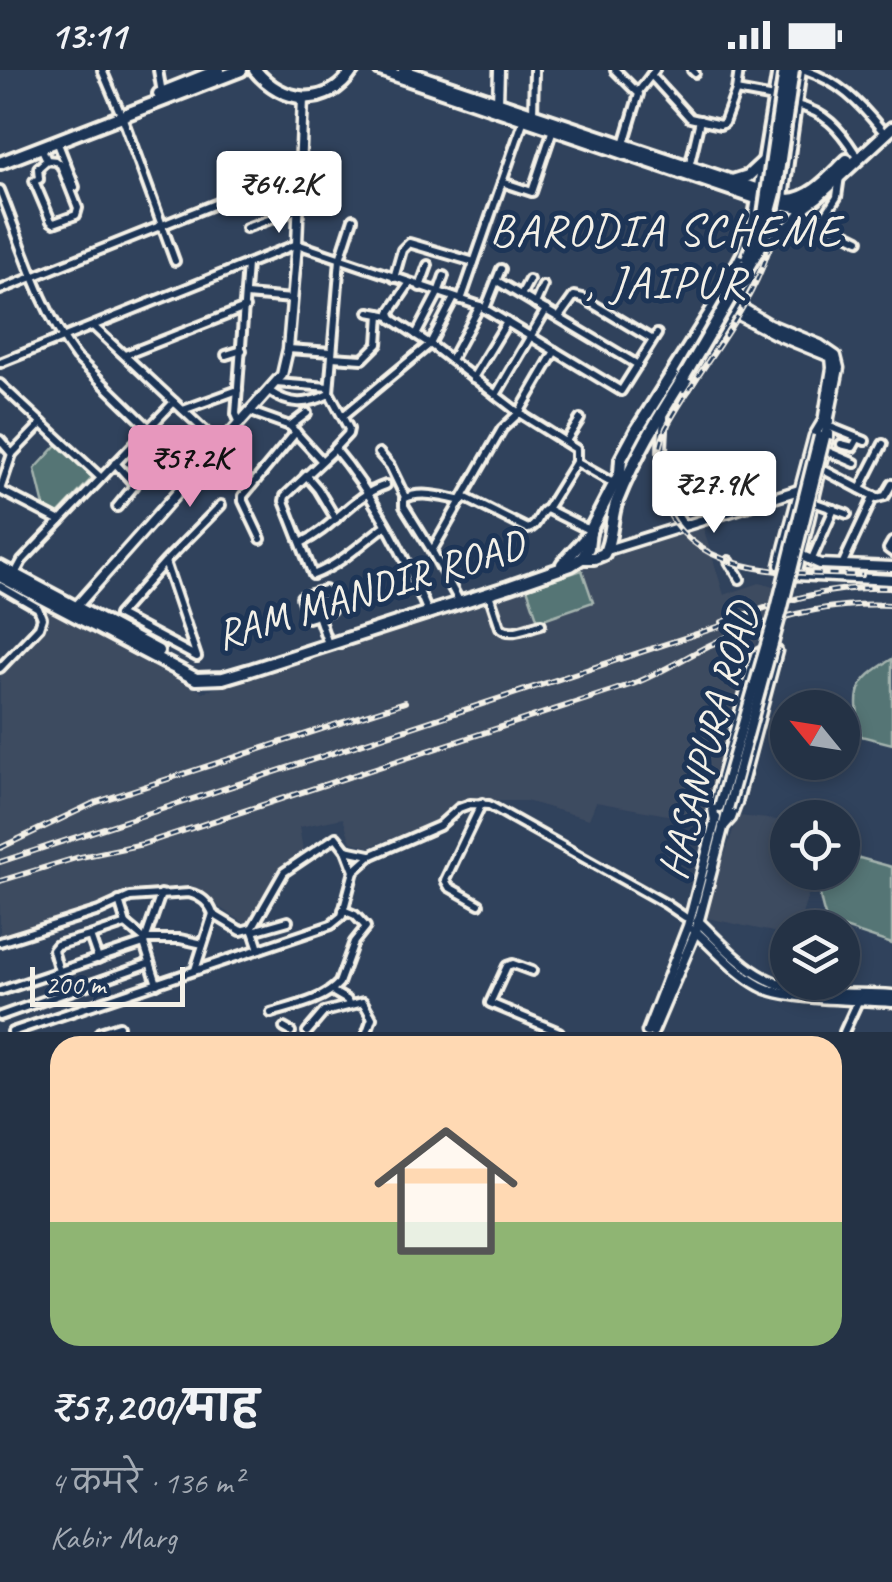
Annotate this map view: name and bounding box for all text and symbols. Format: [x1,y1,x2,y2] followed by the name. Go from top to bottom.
[50,12,126,59] text: 13:11
[198,151,360,236] pin: ₹64.2K
[239,163,319,204] text: ₹64.2K
[490,202,845,311] district label: BARODIA SCHEME , JAIPUR
[109,425,271,510] pin: ₹57.2K
[150,437,230,478] text: ₹57.2K
[633,451,795,536] pin: ₹27.9K
[674,463,754,504] text: ₹27.9K
[209,517,533,662] street label: RAM MANDIR ROAD
[646,594,771,885] street label: HASANPURA ROAD
[770,690,860,780] north arrow
[770,690,860,1000] map controls
[770,800,860,890] button: locate
[770,910,860,1000] button: layers
[30,962,185,1006] scale bar
[45,967,105,1002] text: 200 m
[356,1101,536,1281] icon: home
[50,1380,259,1433] text: ₹57,200/माह
[50,1462,243,1503] text: 4 कमरे · 136 m²
[50,1517,177,1558] text: Kabir Marg

